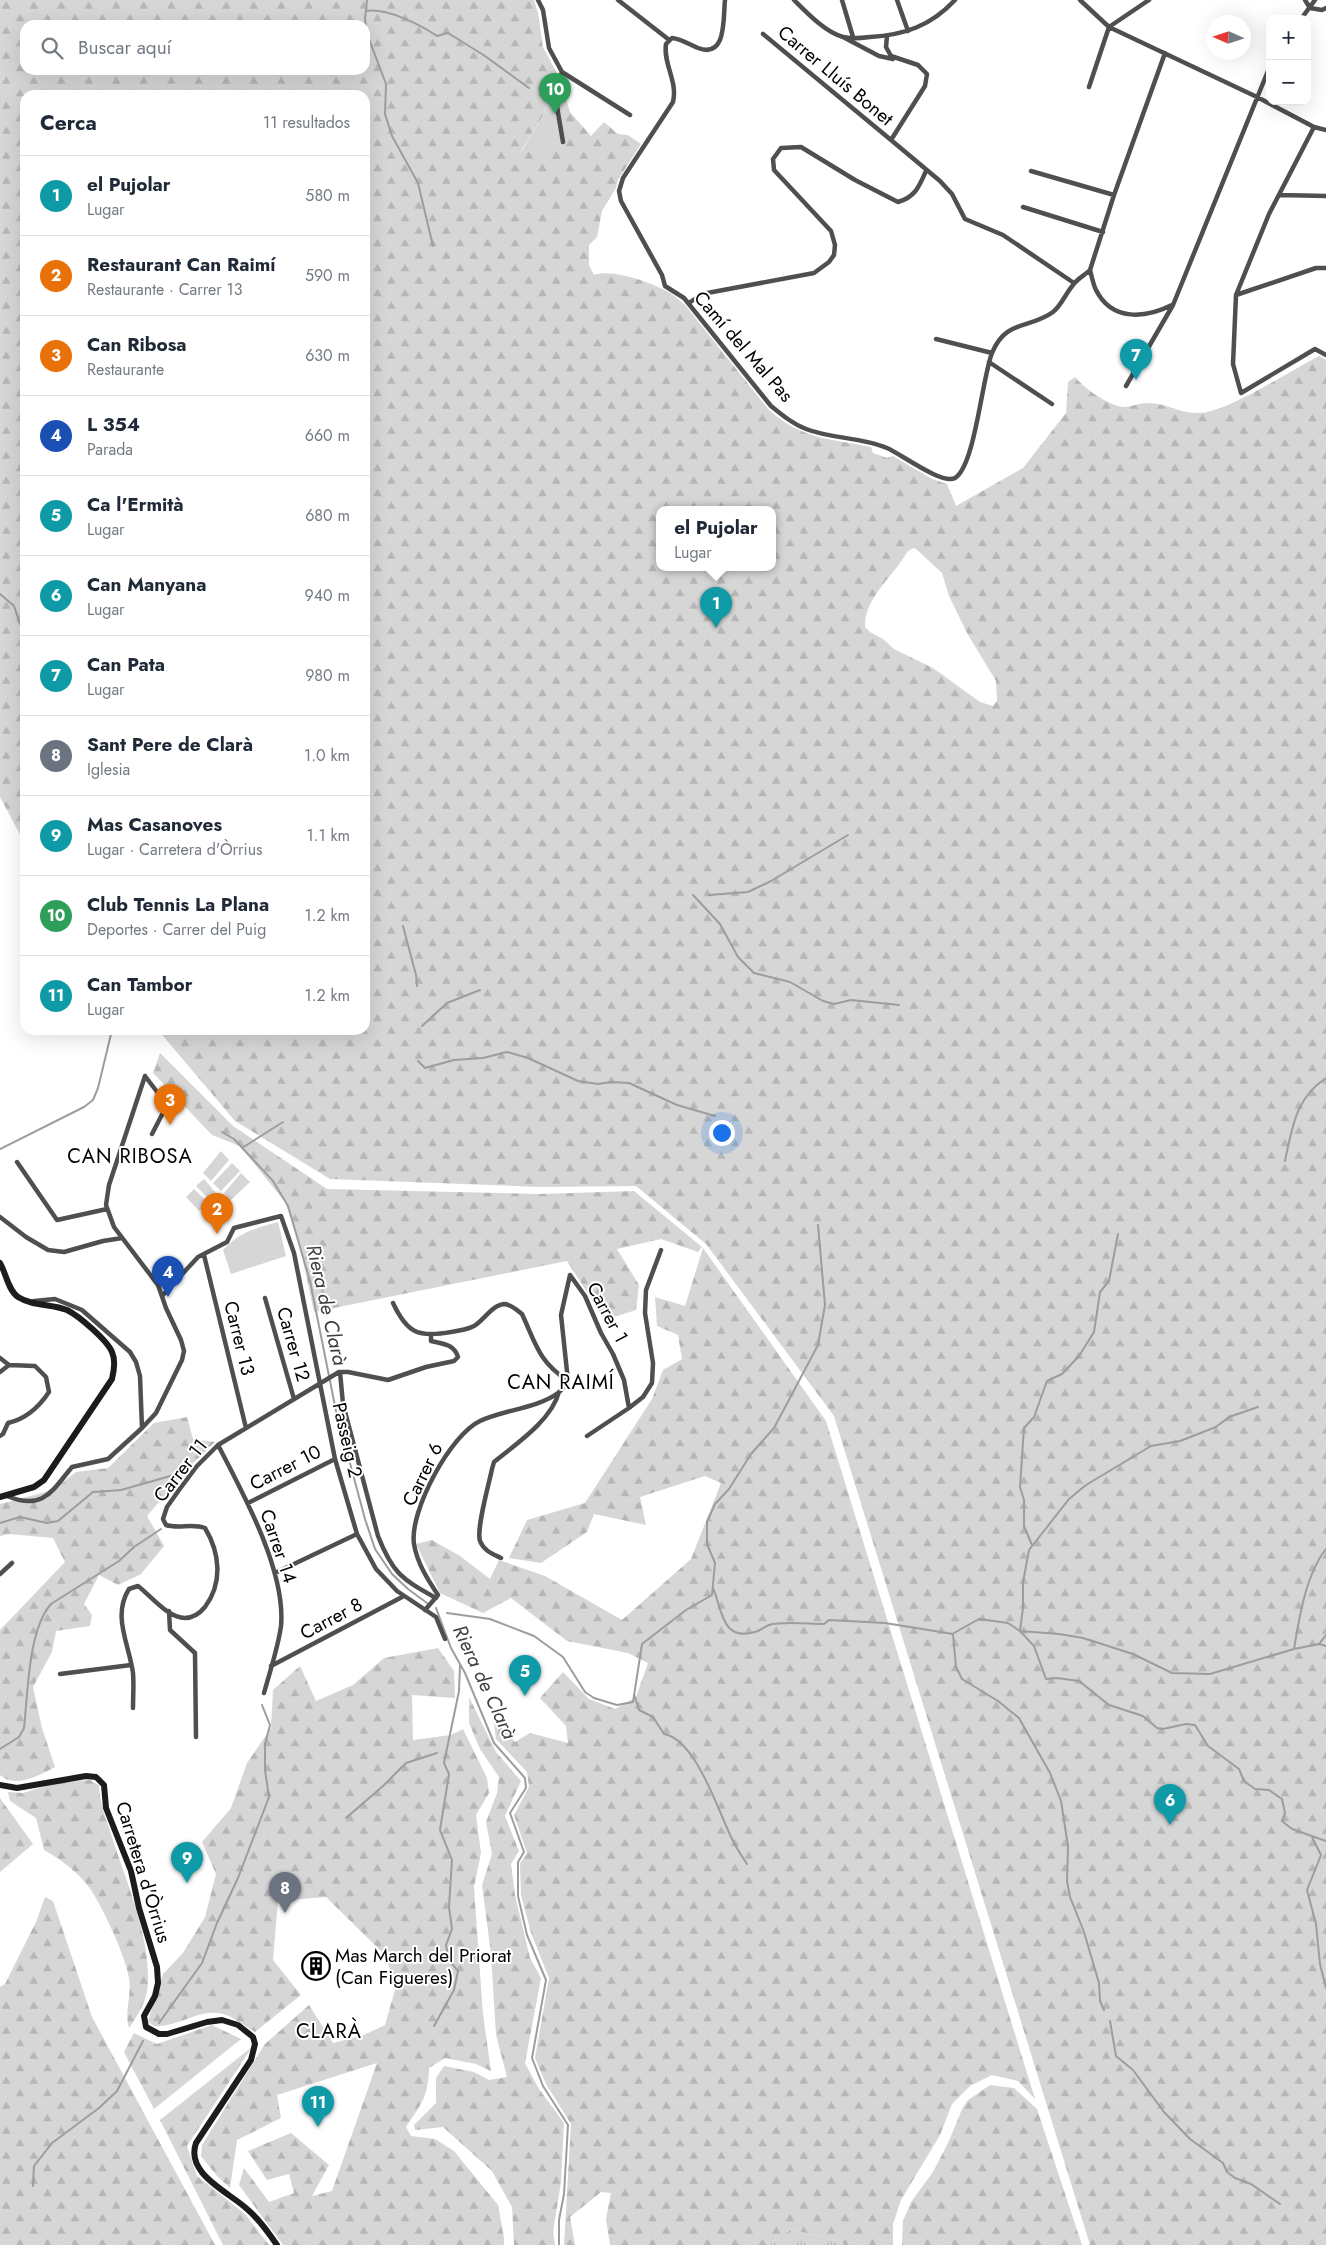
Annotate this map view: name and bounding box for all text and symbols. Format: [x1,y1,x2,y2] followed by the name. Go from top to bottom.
[1206,15,1251,60] north arrow
[1266,15,1311,105] map controls
[1266,15,1311,60] button: +
[772,19,900,132] street label: Carrer Lluís Bonet
[20,20,370,75] search box
[38,34,66,62] icon: search
[78,34,172,61] text: Buscar aquí
[1266,60,1311,105] button: −
[539,73,571,114] pin: 10
[40,108,97,138] text: Cerca
[263,111,350,134] text: 11 resultados
[87,171,171,198] text: el Pujolar
[52,184,60,207] text: 1
[305,184,350,207] text: 580 m
[87,198,125,221] text: Lugar
[87,251,276,278] text: Restaurant Can Raimí
[51,264,61,287] text: 2
[305,264,350,287] text: 590 m
[87,278,243,301] text: Restaurante · Carrer 13
[688,285,800,408] street label: Camí del Mal Pas
[87,331,187,358] text: Can Ribosa
[1120,339,1152,380] pin: 7
[51,344,61,367] text: 3
[305,344,350,367] text: 630 m
[87,358,164,381] text: Restaurante
[87,411,140,438] text: L 354
[50,424,62,447] text: 4
[305,424,350,447] text: 660 m
[87,438,133,461] text: Parada
[87,491,184,518] text: Ca l'Ermità
[51,504,61,527] text: 5
[305,504,350,527] text: 680 m
[656,506,776,571] popup
[674,514,758,541] text: el Pujolar
[87,518,125,541] text: Lugar
[674,541,712,564] text: Lugar
[87,571,207,598] text: Can Manyana
[51,584,61,607] text: 6
[305,584,350,607] text: 940 m
[700,587,732,628] pin: 1
[87,598,125,621] text: Lugar
[87,651,165,678] text: Can Pata
[51,664,61,687] text: 7
[305,664,350,687] text: 980 m
[87,678,125,701] text: Lugar
[87,731,253,758] text: Sant Pere de Clarà
[51,744,61,767] text: 8
[304,744,350,767] text: 1.0 km
[87,758,130,781] text: Iglesia
[87,811,222,838] text: Mas Casanoves
[51,824,61,847] text: 9
[306,824,350,847] text: 1.1 km
[87,838,263,861] text: Lugar · Carretera d'Òrrius
[87,891,269,918] text: Club Tennis La Plana
[47,904,65,927] text: 10
[305,904,350,927] text: 1.2 km
[87,918,266,941] text: Deportes · Carrer del Puig
[87,971,193,998] text: Can Tambor
[48,984,64,1007] text: 11
[305,984,350,1007] text: 1.2 km
[87,998,125,1021] text: Lugar
[154,1084,186,1125] pin: 3
[709,1120,735,1146] your location
[67,1142,193,1171] district label: CAN RIBOSA
[201,1193,233,1234] pin: 2
[299,1242,355,1368] water label: Riera de Clarà
[152,1256,184,1297] pin: 4
[580,1277,635,1347] street label: Carrer 1
[217,1298,262,1378] street label: Carrer 13
[270,1304,317,1385] street label: Carrer 12
[507,1368,615,1397] district label: CAN RAIMÍ
[326,1400,369,1480] street label: Passeig 2
[147,1433,214,1508] street label: Carrer 11
[245,1438,326,1497] street label: Carrer 10
[395,1438,449,1511] street label: Carrer 6
[253,1506,304,1587] street label: Carrer 14
[295,1591,367,1646] street label: Carrer 8
[445,1620,524,1744] water label: Riera de Clarà
[509,1655,541,1696] pin: 5
[1154,1784,1186,1825] pin: 6
[109,1798,178,1947] street label: Carretera d'Òrrius
[171,1842,203,1883] pin: 9
[269,1872,301,1913] pin: 8
[335,1942,512,1991] place label: Mas March del Priorat (Can Figueres)
[301,1951,331,1981] building icon: Mas March del Priorat (Can Figueres)
[296,2017,362,2046] district label: CLARÀ
[302,2086,334,2127] pin: 11

